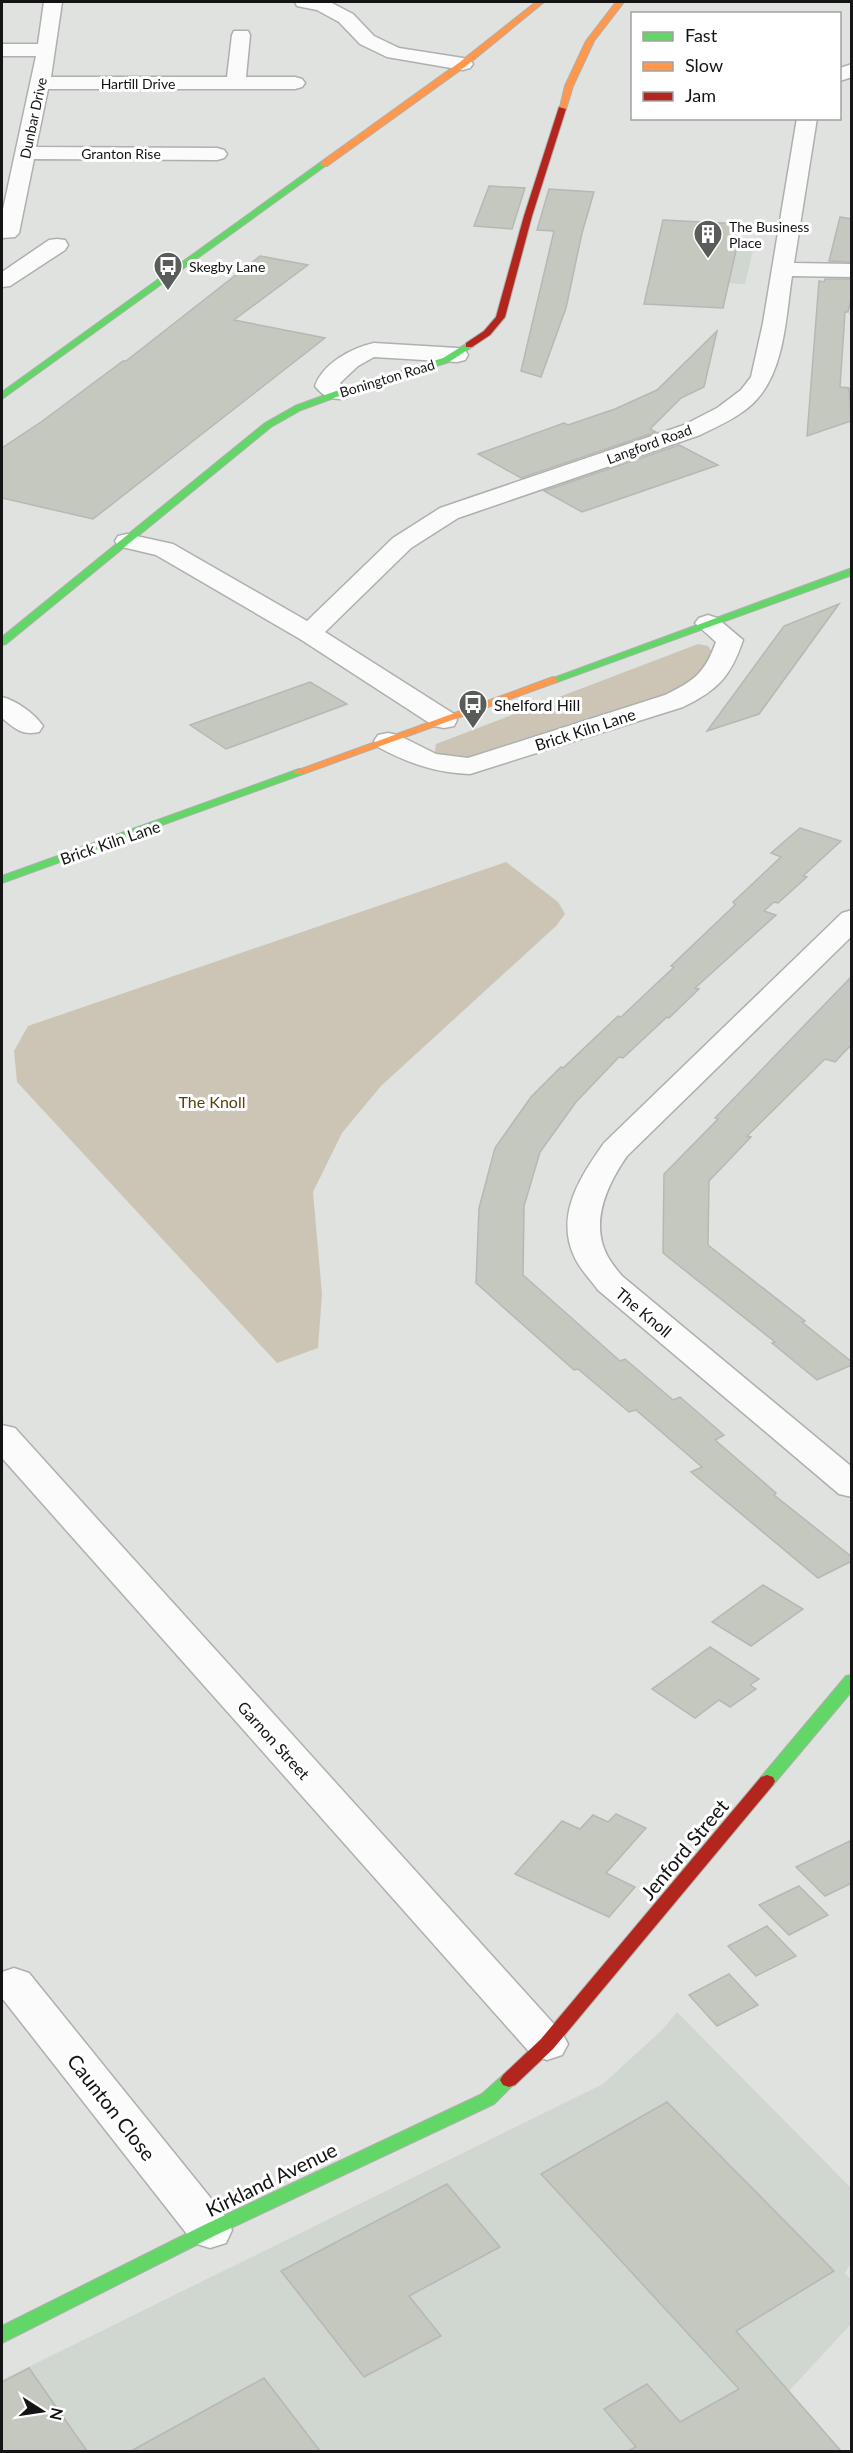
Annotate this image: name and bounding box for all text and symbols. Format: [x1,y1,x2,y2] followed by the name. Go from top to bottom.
[631,12,841,120] legend
[685,24,718,46] text: Fast
[685,54,723,76] text: Slow
[101,75,175,92] street label: Hartill Drive
[16,76,50,160] street label: Dunbar Drive
[685,84,716,106] text: Jam
[81,145,161,162] street label: Granton Rise
[692,218,724,260] building icon: The Business Place
[729,218,809,251] place label: The Business Place
[152,250,184,292] bus stop icon: Skegby Lane
[189,258,265,275] place label: Skegby Lane
[337,355,437,401] street label: Bonington Road
[604,421,694,467] street label: Langford Road
[457,688,489,730] bus stop icon: Shelford Hill
[494,695,580,714] place label: Shelford Hill
[532,704,638,754] street label: Brick Kiln Lane
[58,816,162,868] street label: Brick Kiln Lane
[179,1092,245,1111] park label: The Knoll
[612,1283,676,1341] street label: The Knoll
[234,1697,314,1783] street label: Garnon Street
[635,1794,733,1904] street label: Jenford Street
[63,2049,161,2165] street label: Caunton Close
[201,2137,341,2221] street label: Kirkland Avenue
[12,2381,72,2441] north arrow
[47,2406,68,2422] text: N

